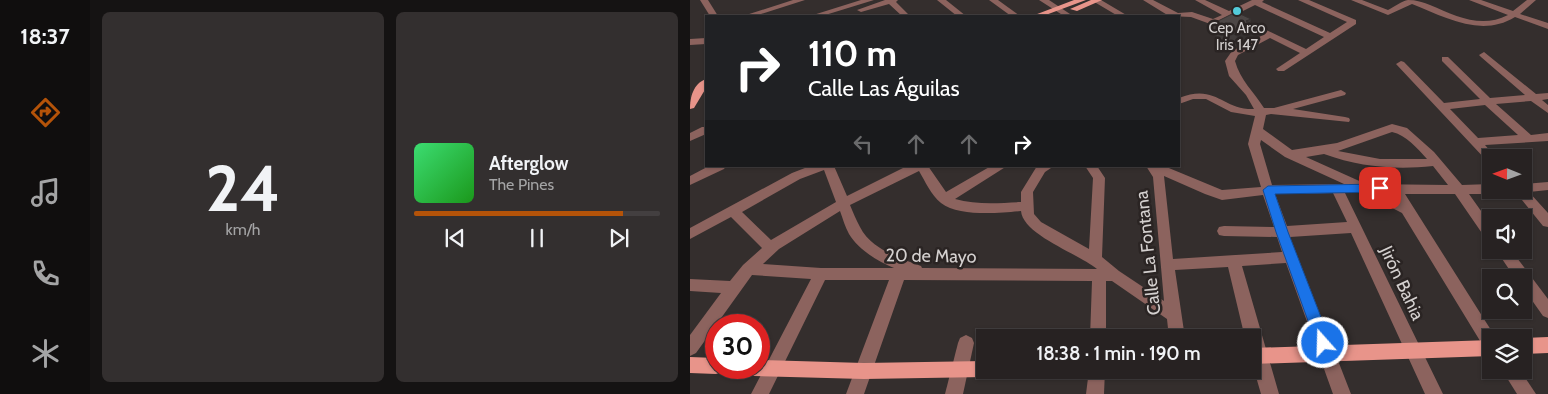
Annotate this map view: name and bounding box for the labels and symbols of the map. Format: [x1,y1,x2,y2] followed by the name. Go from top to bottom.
[1231,5,1243,17] marker: Cep Arco Iris 147
[1208,19,1266,54] place label: Cep Arco Iris 147
[1482,149,1532,199] north arrow
[1359,167,1401,209] pin
[1130,189,1165,316] street label: Calle La Fontana
[1375,242,1429,324] street label: Jirón Bahia
[885,244,977,268] street label: 20 de Mayo
[705,314,770,379] speed limit sign: 30
[1296,316,1348,368] position arrow

